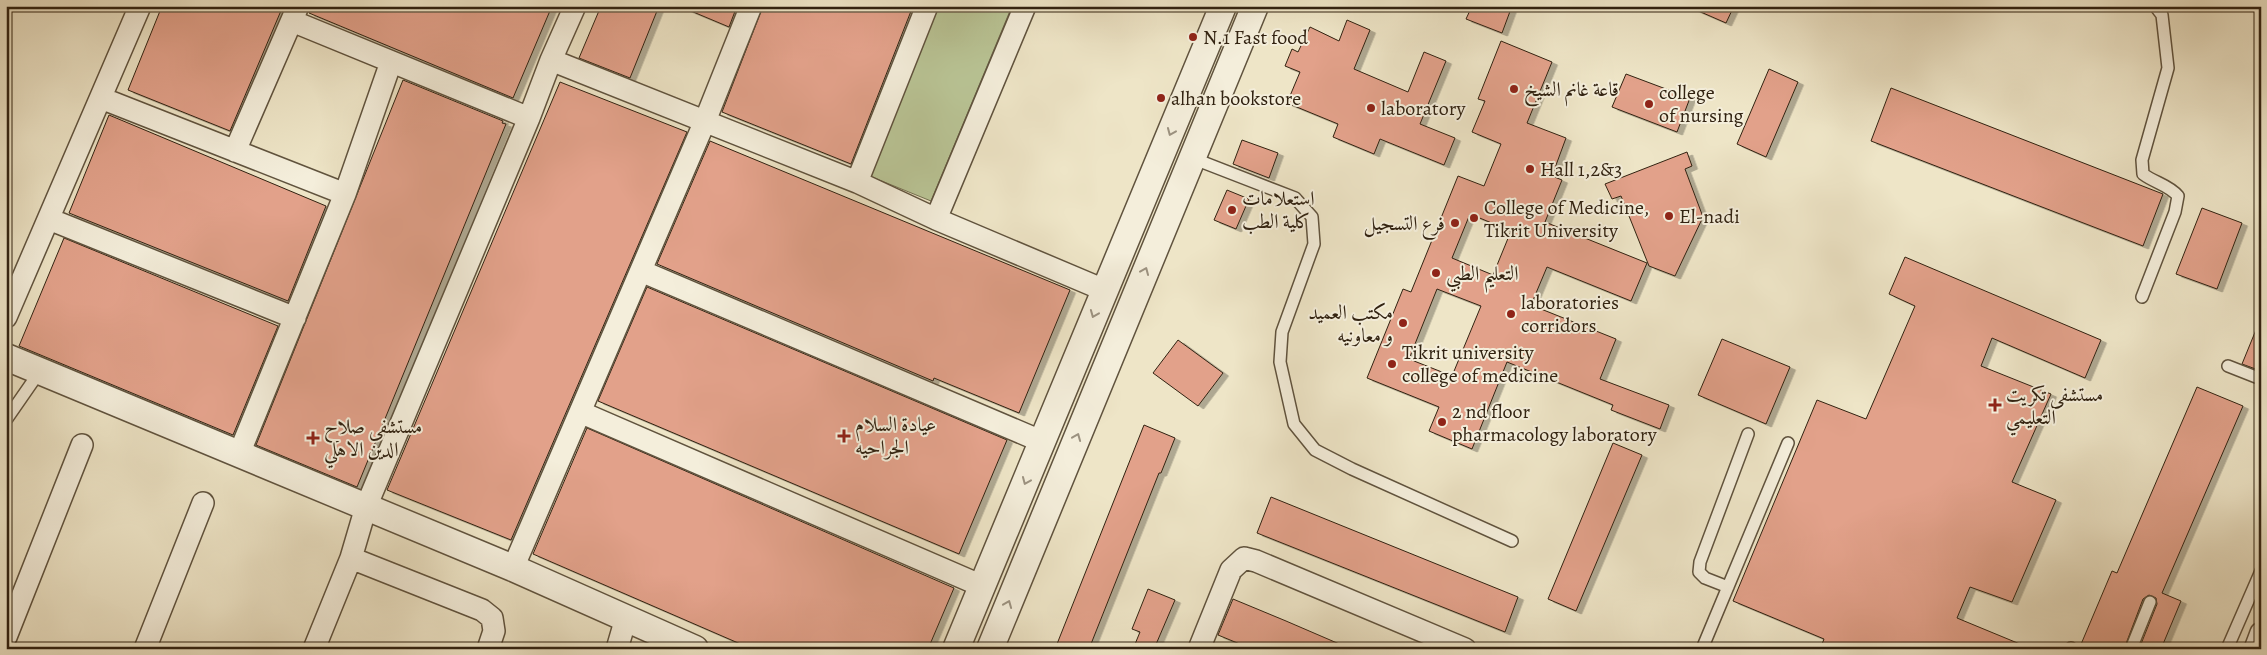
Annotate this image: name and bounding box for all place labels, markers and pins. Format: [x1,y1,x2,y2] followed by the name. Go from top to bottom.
[1203,24,1308,51] place label: N.1 Fast food
[1187,31,1199,43] marker: N.1 Fast food
[1524,76,1619,107] place label: قاعة غانم الشيخ
[1659,79,1744,129] place label: college of nursing
[1508,83,1520,95] marker: قاعة غانم الشيخ
[1171,85,1301,112] place label: alhan bookstore
[1155,92,1167,104] marker: alhan bookstore
[1381,95,1467,122] place label: laboratory
[1643,98,1655,110] marker: college of nursing
[1365,102,1377,114] marker: laboratory
[1540,156,1622,183] place label: Hall 1,2&3
[1524,163,1536,175] marker: Hall 1,2&3
[1242,185,1315,235] place label: استعلامات كلية الطب
[1484,194,1649,244] place label: College of Medicine, Tikrit University
[1679,203,1740,230] place label: El-nadi
[1226,204,1238,216] marker: استعلامات كلية الطب
[1363,210,1445,241] place label: فرع التسجيل
[1663,210,1675,222] marker: El-nadi
[1468,212,1480,224] marker: College of Medicine, Tikrit University
[1449,217,1461,229] marker: فرع التسجيل
[1446,260,1519,293] place label: التعليم الطبي
[1430,267,1442,279] marker: التعليم الطبي
[1521,289,1619,339] place label: laboratories corridors
[1308,299,1393,349] place label: مكتب العميد و معاونيه
[1505,308,1517,320] marker: laboratories corridors
[1397,317,1409,329] marker: مكتب العميد و معاونيه
[1402,339,1558,389] place label: Tikrit university college of medicine
[1386,358,1398,370] marker: Tikrit university college of medicine
[2006,381,2103,436] place label: مستشفى تكريت التعليمي
[1452,398,1658,448] place label: 2 nd floor pharmacology laboratory
[1988,398,2002,412] marker: مستشفى تكريت التعليمي
[855,411,936,461] place label: عيادة السلام الجراحيه
[324,413,422,469] place label: مستشفى صلاح الدين الاهلي
[1436,416,1448,428] marker: 2 nd floor pharmacology laboratory
[837,429,851,443] marker: عيادة السلام الجراحيه
[306,431,320,445] marker: مستشفى صلاح الدين الاهلي

